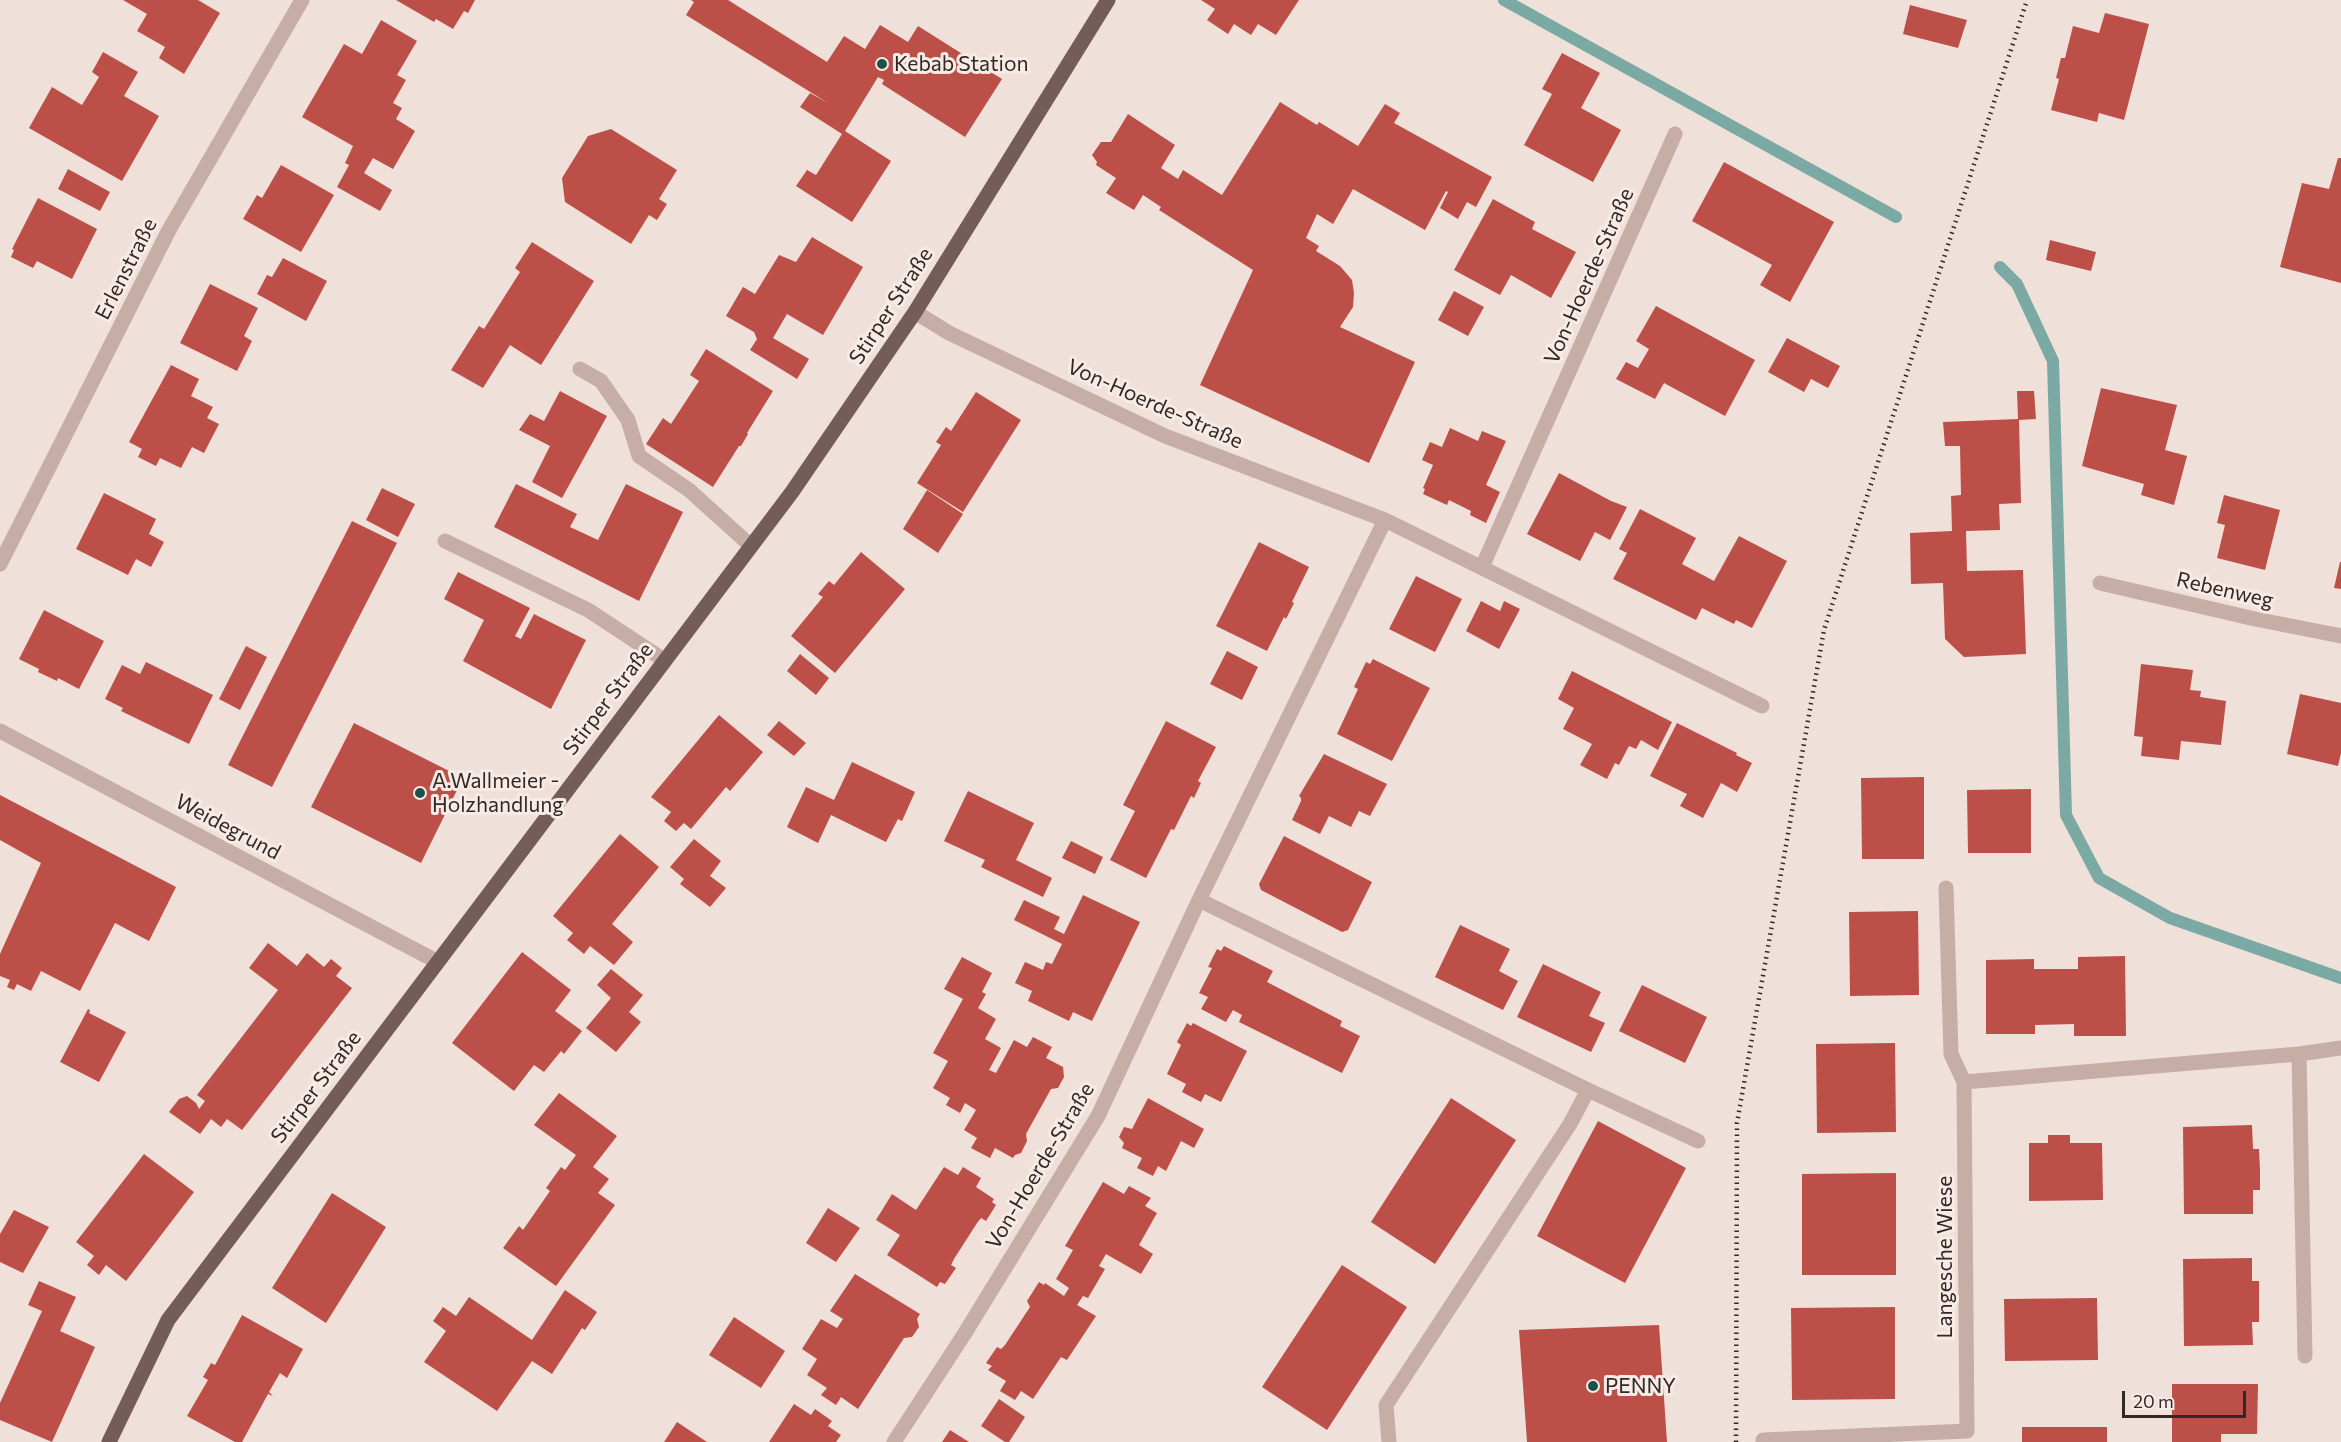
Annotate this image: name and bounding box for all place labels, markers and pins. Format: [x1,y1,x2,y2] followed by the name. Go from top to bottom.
[894,51,1029,77] place label: Kebab Station
[875,57,889,71] marker: Kebab Station
[432,768,564,818] place label: A.Wallmeier - Holzhandlung
[413,786,427,800] marker: A.Wallmeier - Holzhandlung
[1605,1373,1676,1399] place label: PENNY
[1586,1379,1600,1393] marker: PENNY

